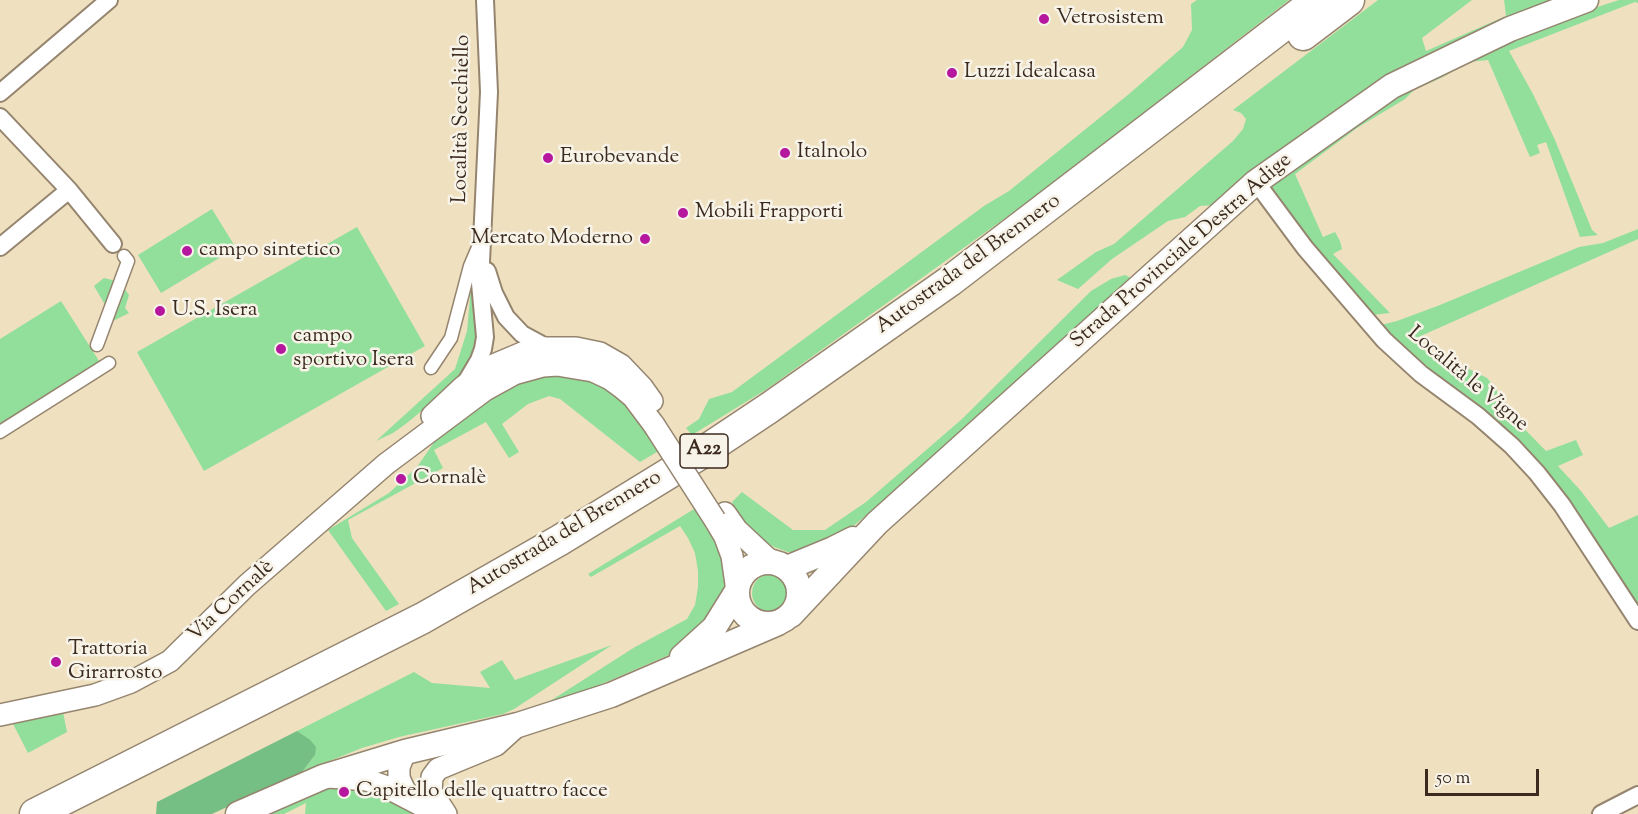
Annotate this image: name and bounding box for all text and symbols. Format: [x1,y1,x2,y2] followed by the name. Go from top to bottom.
[1056,6,1164,32] place label: Vetrosistem
[1037,12,1051,26] marker: Vetrosistem
[449,35,477,203] street label: Località Secchiello
[964,60,1096,86] place label: Luzzi Idealcasa
[945,66,959,80] marker: Luzzi Idealcasa
[797,140,867,166] place label: Italnolo
[560,145,679,171] place label: Eurobevande
[778,146,792,160] marker: Italnolo
[1066,149,1298,355] street label: Strada Provinciale Destra Adige
[541,151,555,165] marker: Eurobevande
[872,190,1066,340] street label: Autostrada del Brennero
[695,200,843,226] place label: Mobili Frapporti
[676,206,690,220] marker: Mobili Frapporti
[471,226,633,252] place label: Mercato Moderno
[638,232,652,246] marker: Mercato Moderno
[199,238,340,264] place label: campo sintetico
[180,244,194,258] marker: campo sintetico
[172,298,257,324] place label: U.S. Isera
[153,304,167,318] marker: U.S. Isera
[1401,322,1533,438] street label: Località le Vigne
[293,324,414,374] place label: campo sportivo Isera
[274,342,288,356] marker: campo sportivo Isera
[680,434,728,468] road number: A22
[413,466,486,492] place label: Cornalè
[463,466,667,602] street label: Autostrada del Brennero
[394,472,408,486] marker: Cornalè
[184,556,280,648] street label: Via Cornalè
[68,637,162,687] place label: Trattoria Girarrosto
[49,655,63,669] marker: Trattoria Girarrosto
[1428,757,1542,795] scale bar
[1436,766,1470,792] text: 50 m
[356,779,608,805] place label: Capitello delle quattro facce
[337,785,351,799] marker: Capitello delle quattro facce

